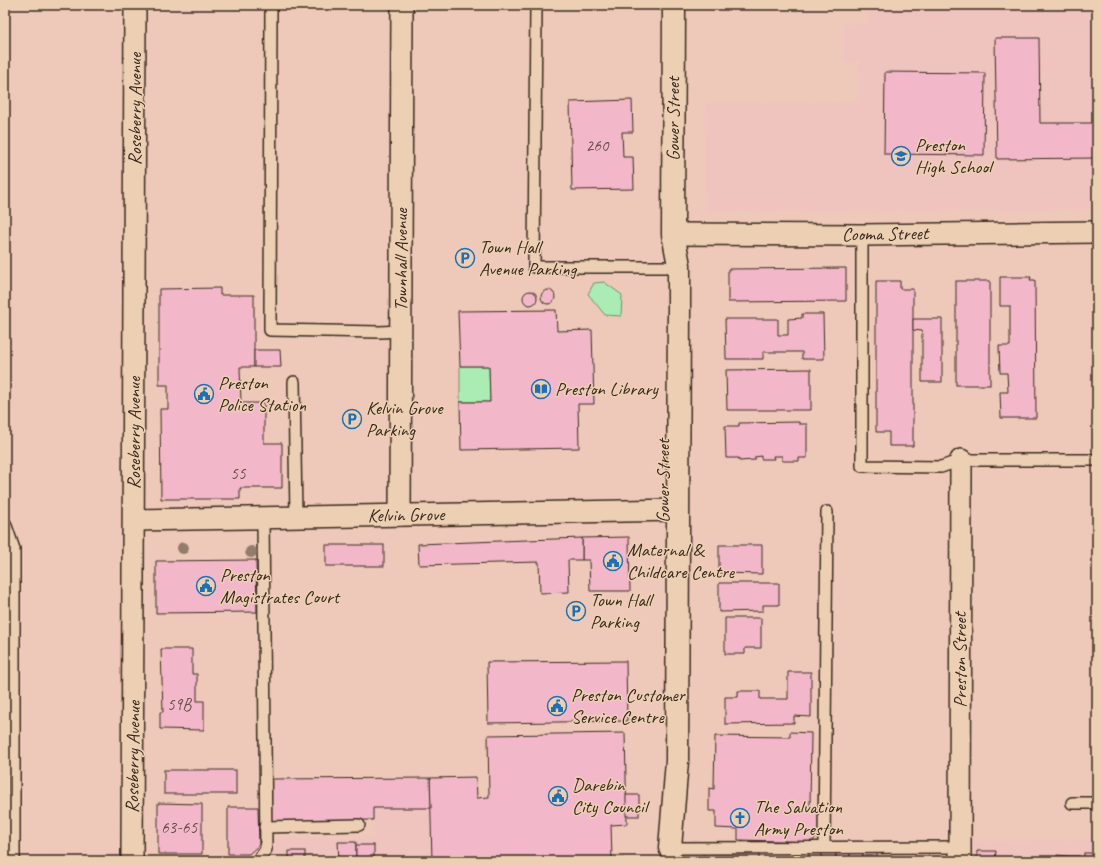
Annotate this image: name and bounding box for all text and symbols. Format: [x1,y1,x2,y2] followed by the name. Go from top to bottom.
[123,51,147,165] street label: Roseberry Avenue
[661,75,685,161] street label: Gower Street
[915,133,995,179] place label: Preston High School
[586,135,610,156] house number: 260
[890,145,912,167] school or university icon: Preston High School
[389,207,413,311] street label: Townhall Avenue
[842,221,930,247] street label: Cooma Street
[479,235,577,281] place label: Town Hall Avenue Parking
[454,247,476,269] parking icon: Town Hall Avenue Parking
[218,371,307,417] place label: Preston Police Station
[122,375,146,489] street label: Roseberry Avenue
[555,377,659,401] place label: Preston Library
[530,378,552,400] library icon: Preston Library
[193,383,215,405] public building icon: Preston Police Station
[366,396,444,442] place label: Kelvin Grove Parking
[341,408,363,430] parking icon: Kelvin Grove Parking
[651,437,675,523] street label: Gower Street
[230,463,247,484] house number: 55
[368,502,446,528] street label: Kelvin Grove
[627,538,736,584] place label: Maternal & Childcare Centre
[602,550,624,572] public building icon: Maternal & Childcare Centre
[220,563,341,609] place label: Preston Magistrates Court
[195,575,217,597] public building icon: Preston Magistrates Court
[590,588,655,634] place label: Town Hall Parking
[565,600,587,622] parking icon: Town Hall Parking
[948,611,972,708] street label: Preston Street
[571,683,686,729] place label: Preston Customer Service Centre
[167,694,192,715] house number: 59B
[546,695,568,717] public building icon: Preston Customer Service Centre
[120,699,146,813] street label: Roseberry Avenue
[572,773,651,819] place label: Darebin City Council
[547,785,569,807] public building icon: Darebin City Council
[754,795,843,841] place label: The Salvation Army Preston
[729,807,751,829] church icon: The Salvation Army Preston
[161,817,198,838] house number: 63-65

